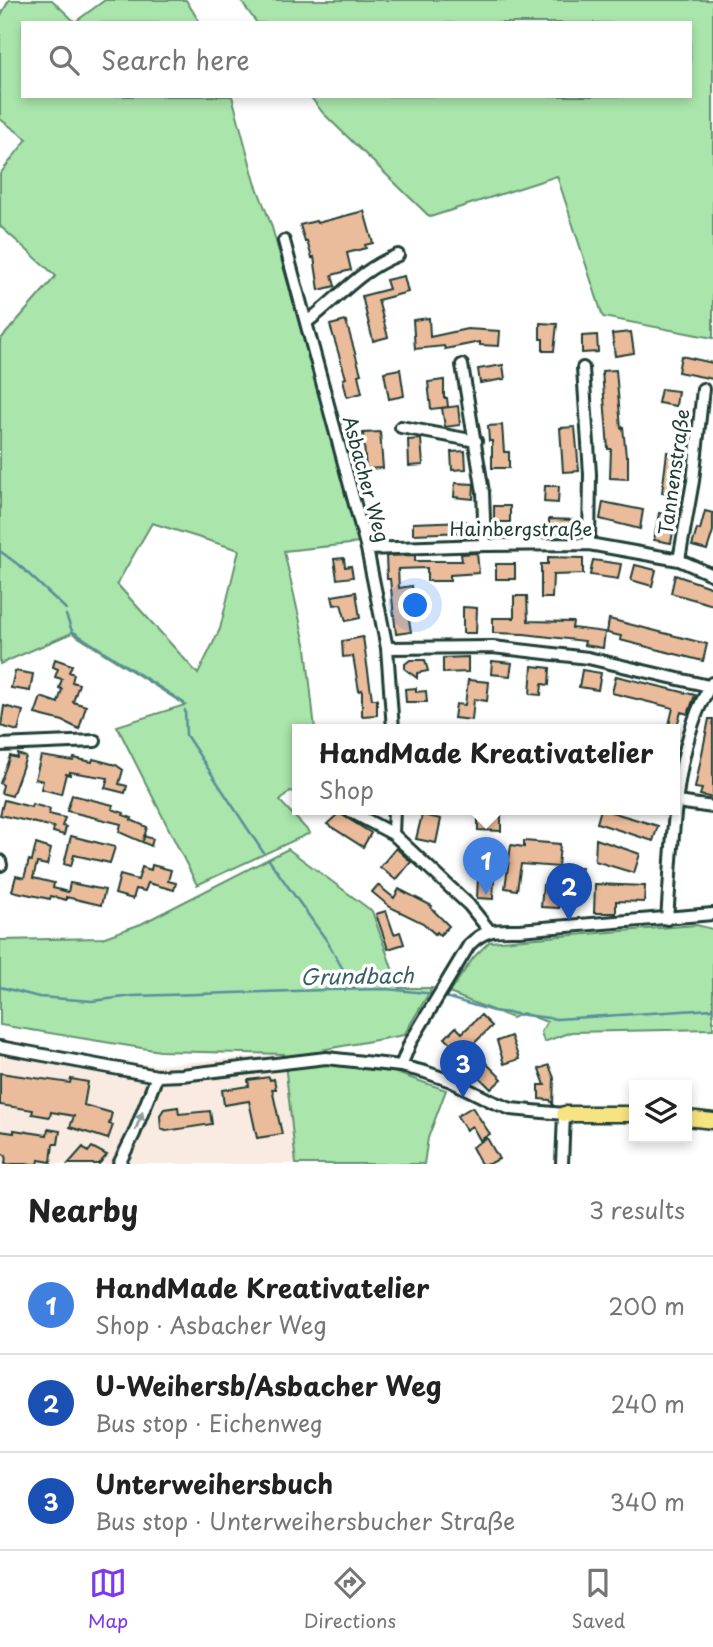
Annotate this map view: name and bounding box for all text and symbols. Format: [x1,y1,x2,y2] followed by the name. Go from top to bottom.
[21,21,692,98] search box
[101,40,250,79] text: Search here
[45,41,83,79] icon: search
[650,407,696,537] street label: Tannenstraße
[337,412,397,545] street label: Asbacher Weg
[450,514,592,542] street label: Hainbergstraße
[398,588,432,622] your location
[292,724,680,815] popup
[319,733,653,772] text: HandMade Kreativatelier
[319,772,374,807] text: Shop
[463,837,509,895] pin: 1
[546,863,592,921] pin: 2
[300,958,415,992] water label: Grundbach
[440,1040,486,1098] pin: 3
[629,1080,692,1143] map controls
[629,1080,692,1143] button: layers
[134,1110,145,1131] one-way arrow
[28,1187,138,1232] text: Nearby
[589,1192,685,1227] text: 3 results
[95,1268,429,1307] text: HandMade Kreativatelier
[46,1288,57,1323] text: 1
[608,1288,685,1323] text: 200 m
[95,1307,327,1342] text: Shop · Asbacher Weg
[95,1366,442,1405] text: U-Weihersb/Asbacher Weg
[43,1386,59,1421] text: 2
[611,1386,685,1421] text: 240 m
[95,1405,323,1440] text: Bus stop · Eichenweg
[95,1464,333,1503] text: Unterweihersbuch
[43,1484,59,1519] text: 3
[610,1484,685,1519] text: 340 m
[95,1503,515,1538] text: Bus stop · Unterweihersbucher Straße
[88,1564,128,1634] tab: Map
[304,1564,396,1634] tab: Directions
[571,1564,625,1634] tab: Saved

